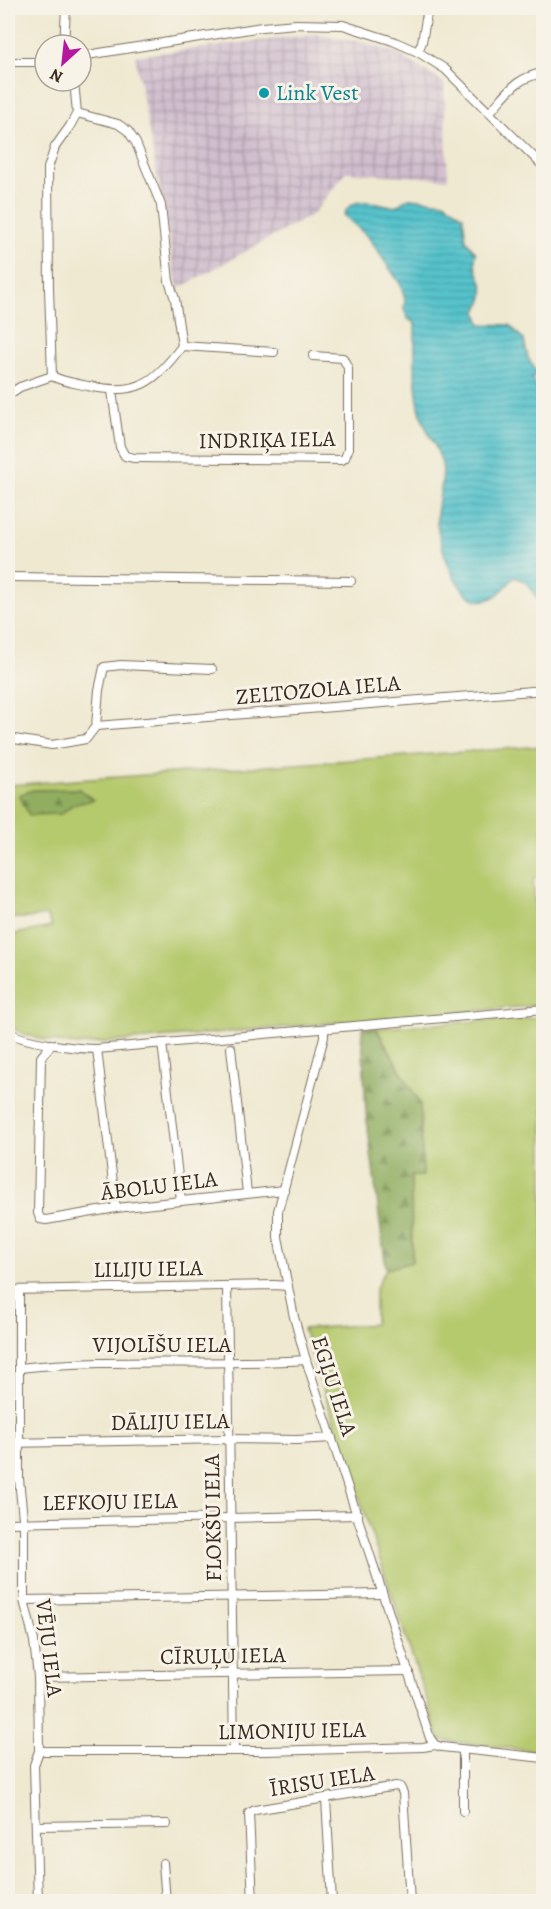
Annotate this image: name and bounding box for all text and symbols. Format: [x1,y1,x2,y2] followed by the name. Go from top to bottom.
[33,33,93,93] north arrow
[46,63,67,88] text: N
[276,78,358,108] place label: Link Vest
[257,86,271,100] marker: Link Vest
[198,424,337,456] street label: INDRIĶA IELA
[235,668,403,712] street label: ZELTOZOLA IELA
[98,1164,220,1208] street label: ĀBOLU IELA
[93,1253,204,1285] street label: LILIJU IELA
[92,1330,233,1360] street label: VIJOLĪŠU IELA
[304,1332,365,1441] street label: EGĻU IELA
[110,1406,231,1438] street label: DĀLIJU IELA
[197,1453,229,1582] street label: FLOKŠU IELA
[42,1486,179,1518] street label: LEFKOJU IELA
[28,1596,70,1700] street label: VĒJU IELA
[160,1640,287,1672] street label: CĪRUĻU IELA
[218,1715,367,1747] street label: LIMONIJU IELA
[267,1758,378,1804] street label: ĪRISU IELA

